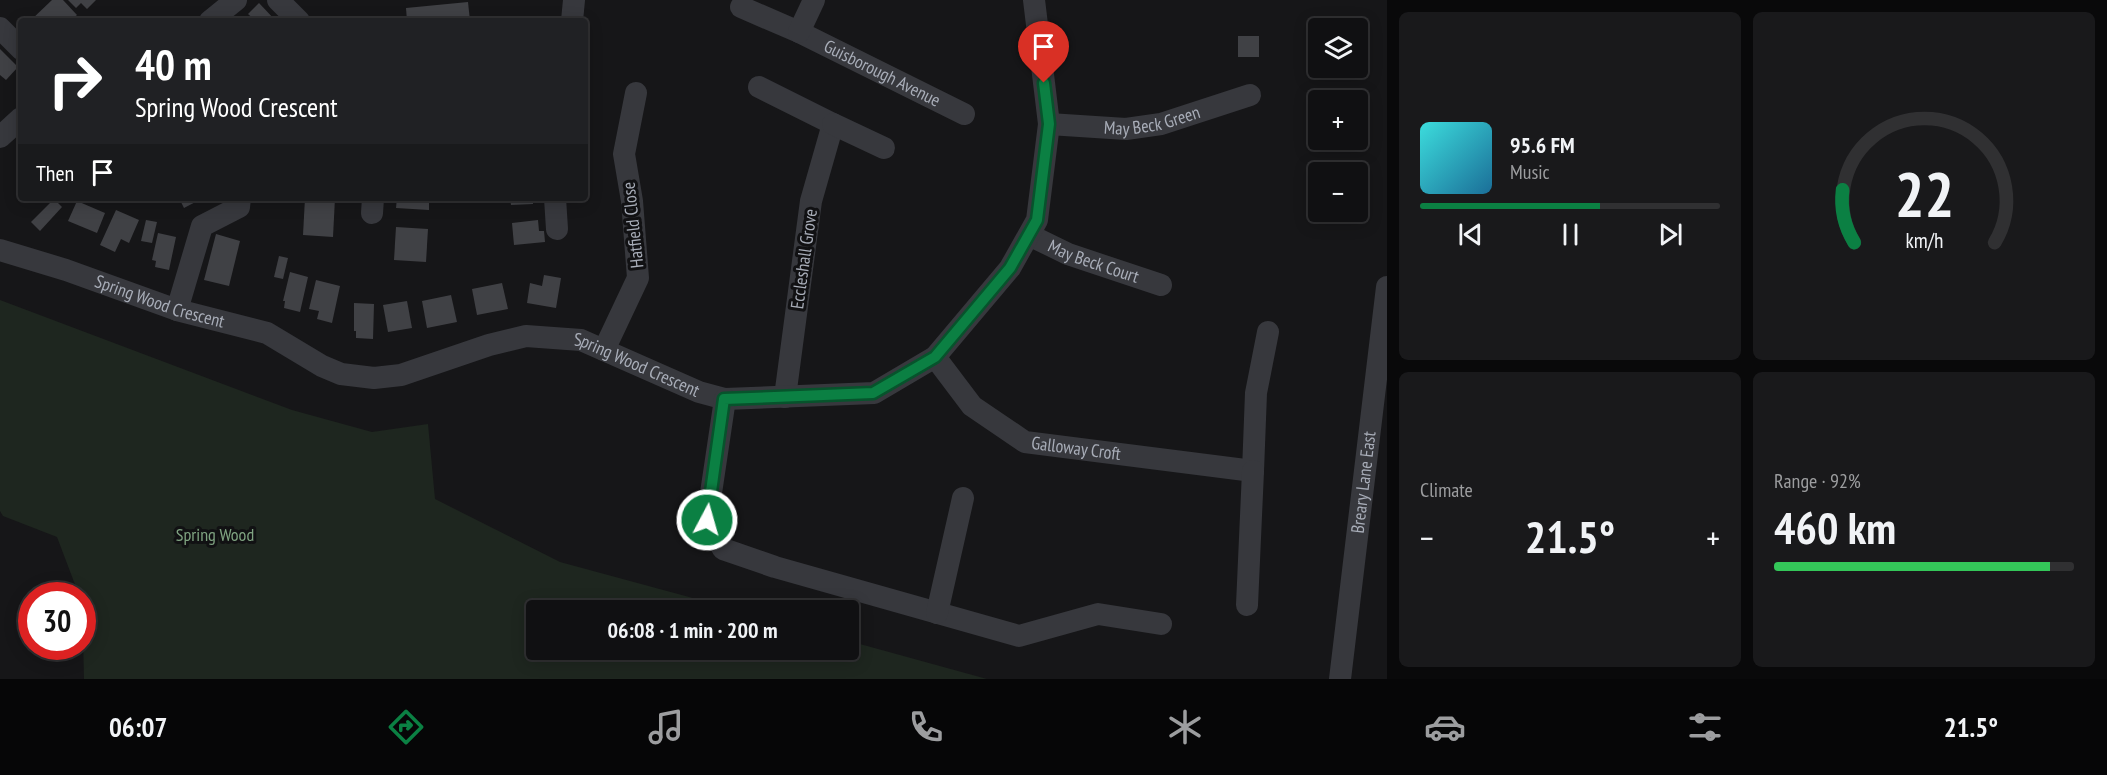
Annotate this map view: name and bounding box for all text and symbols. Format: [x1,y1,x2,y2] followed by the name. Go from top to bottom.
[1308,18,1368,222] map controls
[1308,18,1368,78] button: layers
[1018,21,1069,83] pin
[1027,30,1060,63] icon: arrive
[820,34,945,112] street label: Guisborough Avenue
[135,37,212,92] text: 40 m
[36,42,114,120] icon: right
[135,90,338,124] text: Spring Wood Crescent
[1308,90,1368,150] button: +
[1103,100,1203,140] street label: May Beck Green
[1510,131,1575,159] text: 95.6 FM
[1894,153,1954,234] text: 22
[86,156,119,189] icon: arrive
[36,159,74,187] text: Then
[1510,159,1550,185] text: Music
[1308,162,1368,222] button: −
[617,181,648,269] street label: Hatfield Close
[785,207,822,311] street label: Eccleshall Grove
[1454,218,1487,251] icon: previous
[1554,218,1587,251] icon: pause
[1654,218,1687,251] icon: next
[1905,227,1943,255] text: km/h
[1044,234,1142,288] street label: May Beck Court
[92,269,227,333] street label: Spring Wood Crescent
[573,328,703,402] street label: Spring Wood Crescent
[1346,430,1381,535] street label: Breary Lane East
[1030,431,1122,465] street label: Galloway Croft
[1774,468,1861,494] text: Range · 92%
[1420,477,1473,503] text: Climate
[675,488,739,552] position arrow
[1774,498,1896,556] text: 460 km
[1525,507,1615,565] text: 21.5°
[1420,516,1434,559] text: −
[1706,516,1720,559] text: +
[176,523,254,546] park label: Spring Wood
[18,582,96,660] speed limit sign: 30
[607,616,778,644] text: 06:08 · 1 min · 200 m
[385,706,427,748] icon: directions
[645,706,687,748] icon: music
[905,706,947,748] icon: phone
[1164,706,1206,748] icon: climate
[1424,706,1466,748] icon: car
[1684,706,1726,748] icon: filters
[109,710,167,744] text: 06:07
[1944,710,1998,744] text: 21.5°

